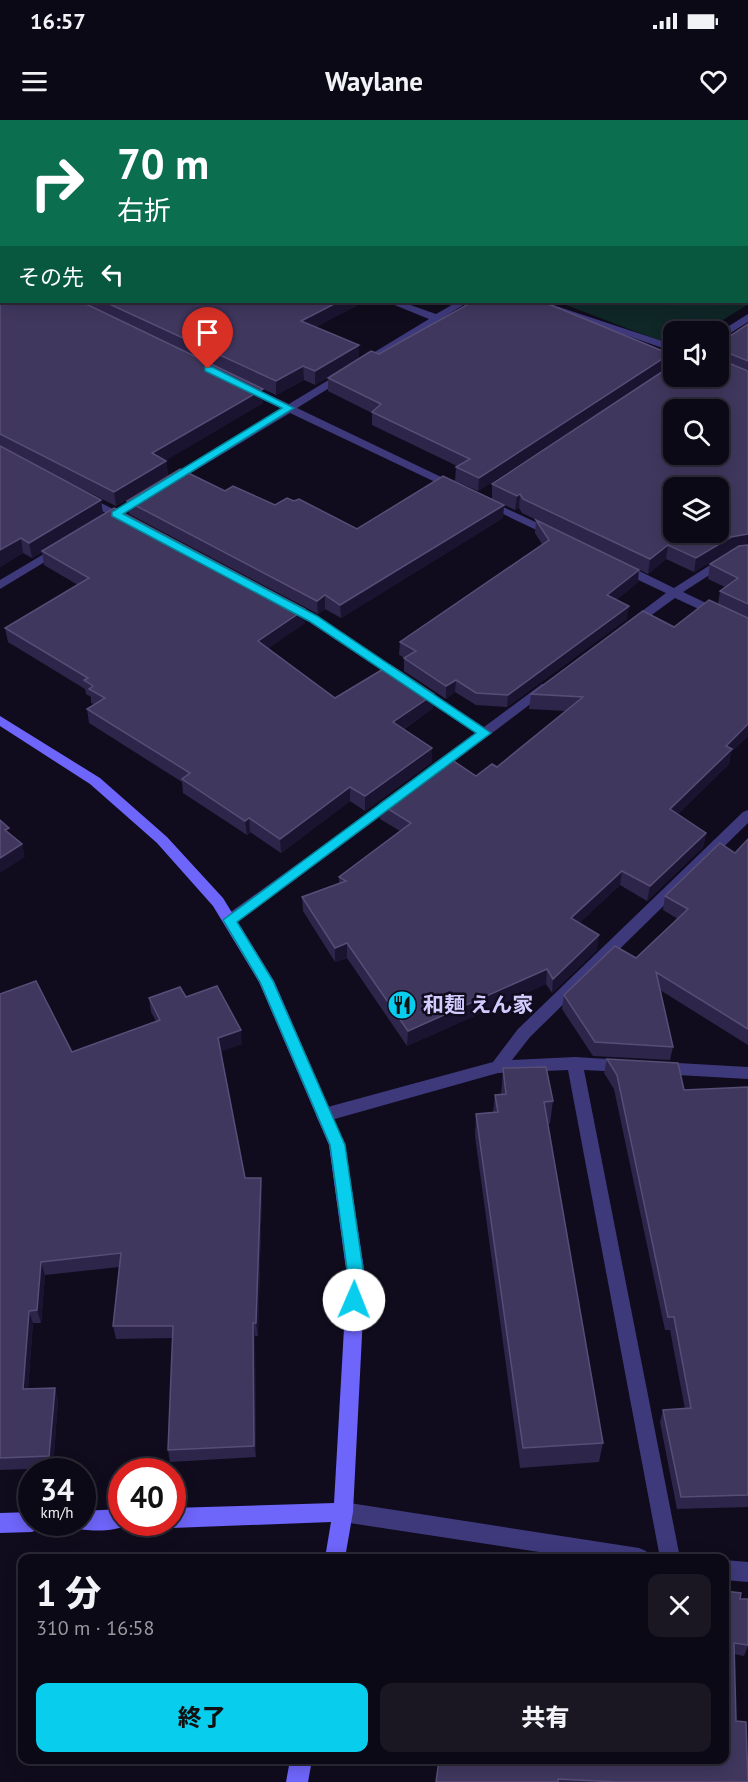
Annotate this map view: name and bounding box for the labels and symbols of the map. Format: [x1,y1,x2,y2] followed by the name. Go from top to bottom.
[182,307,233,369] pin
[386,989,418,1021] restaurant icon: 和麺 えん家
[423,991,533,1018] place label: 和麺 えん家
[322,1268,386,1332] position arrow
[108,1458,186,1536] speed limit sign: 40

